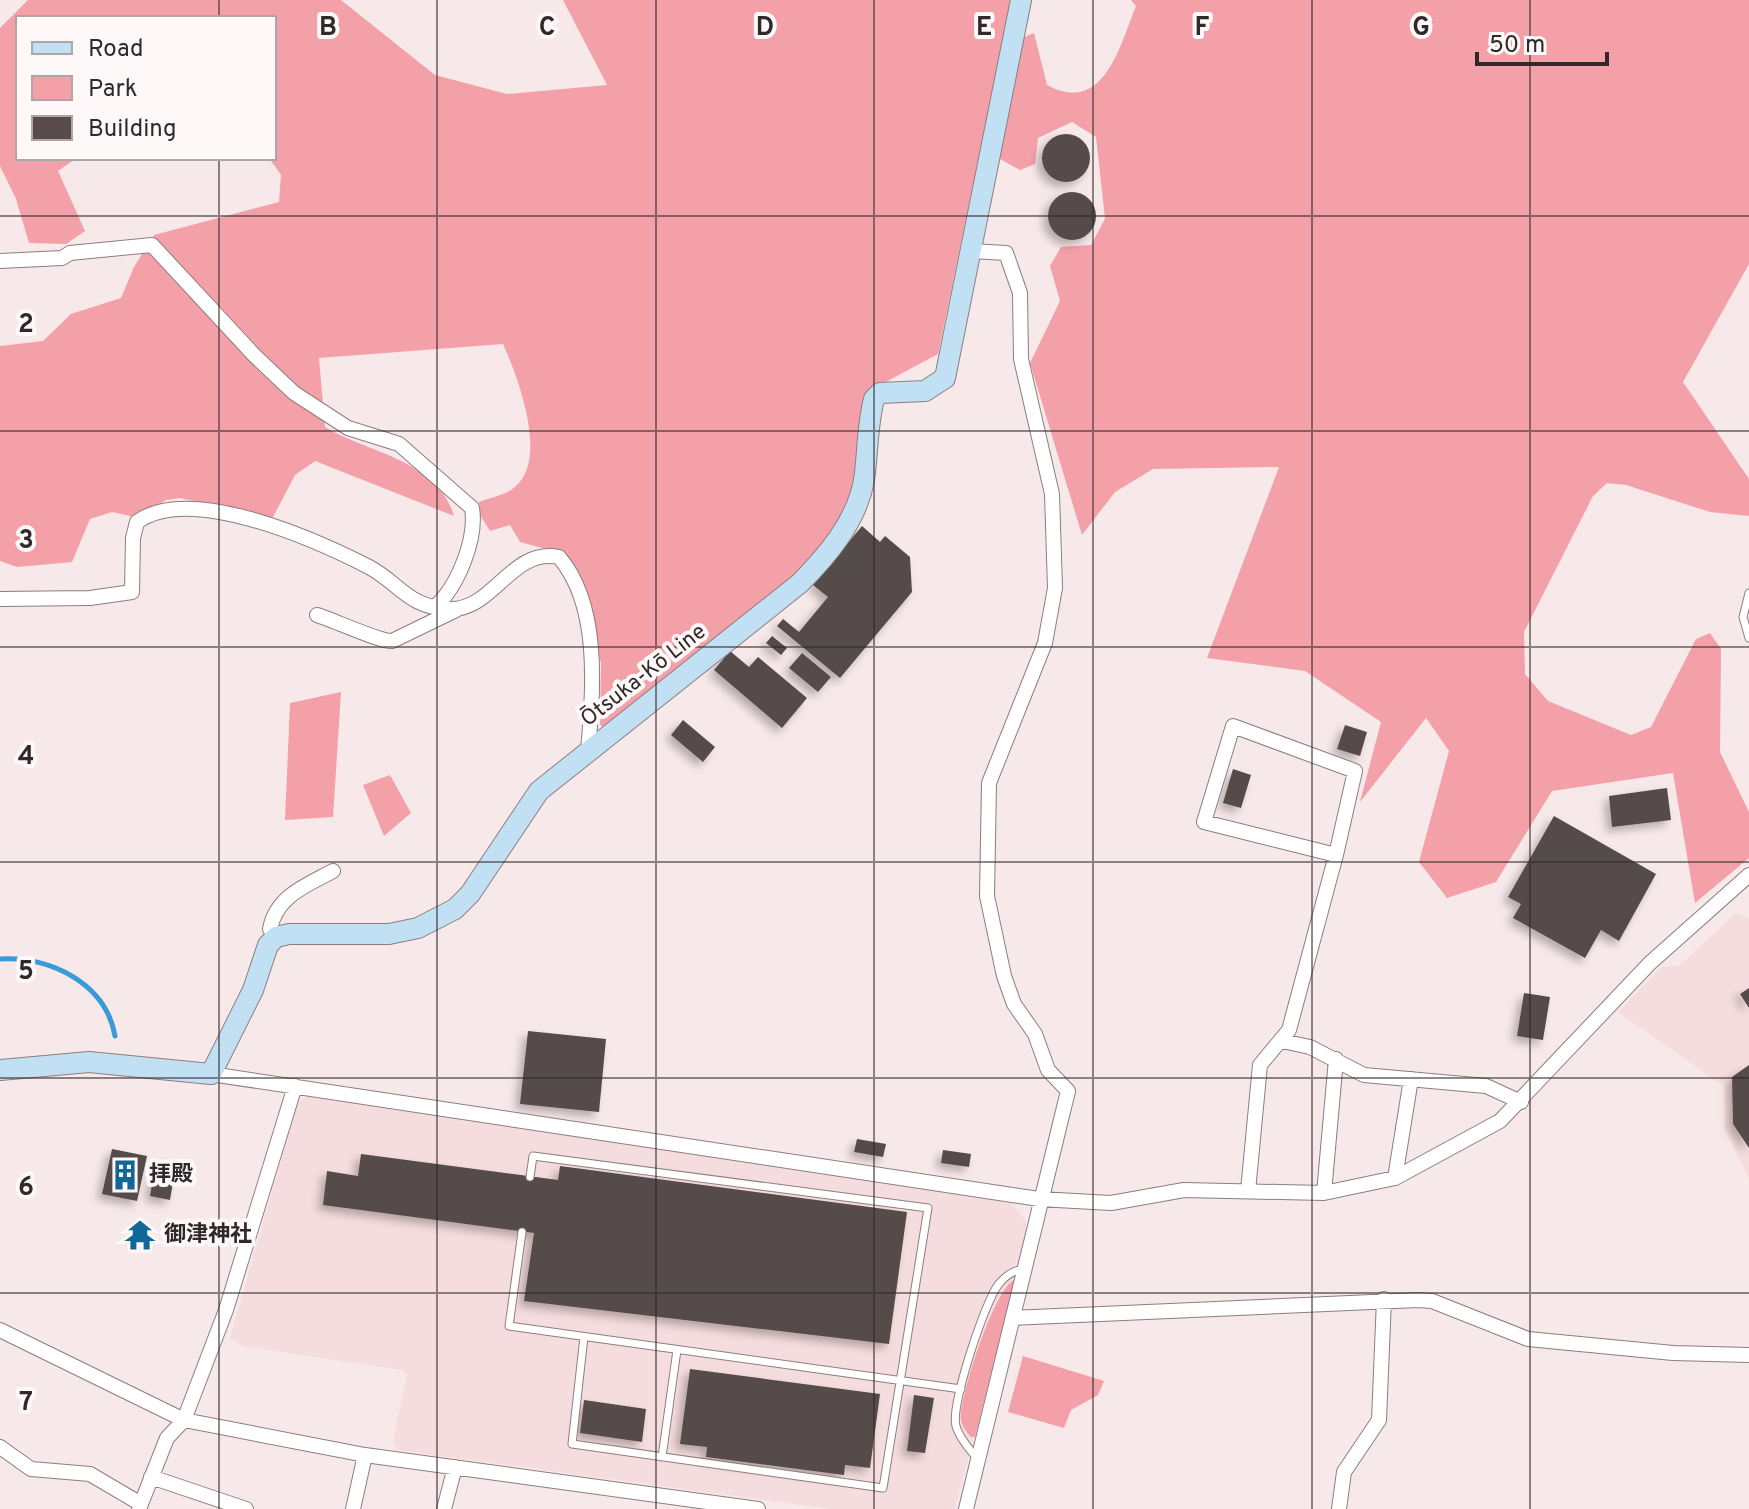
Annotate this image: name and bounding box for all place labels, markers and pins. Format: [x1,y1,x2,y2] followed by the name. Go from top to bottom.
[108,1158,142,1192] building icon: 拝殿
[149,1162,193,1189] place label: 拝殿
[123,1218,157,1252] temple icon: 御津神社
[164,1222,252,1249] place label: 御津神社

